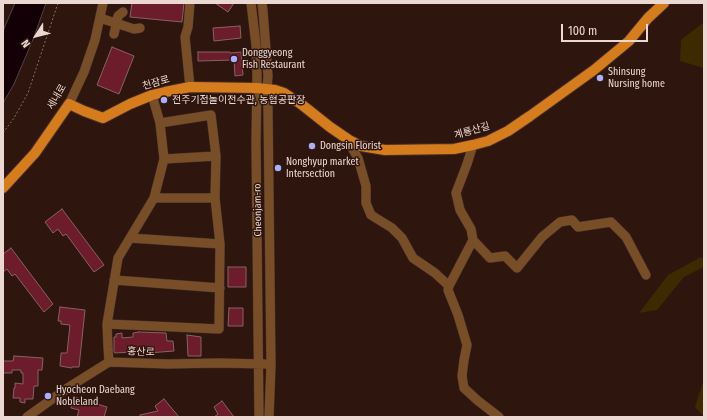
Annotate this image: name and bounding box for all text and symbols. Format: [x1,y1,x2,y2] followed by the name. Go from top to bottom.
[16,16,56,56] north arrow
[563,16,650,42] scale bar
[568,24,597,38] text: 100 m
[19,37,33,50] text: N
[242,47,305,70] place label: Donggyeong Fish Restaurant
[229,54,239,64] marker: Donggyeong Fish Restaurant
[608,66,665,90] place label: Shinsung Nursing home
[141,73,171,93] street label: 천잠로
[595,73,605,83] marker: Shinsung Nursing home
[45,82,69,112] street label: 세내로
[172,94,305,106] place label: 전주기접놀이전수관, 농협공판장
[159,95,169,105] marker: 전주기접놀이전수관, 농협공판장
[453,120,491,142] street label: 계룡산길
[320,140,381,152] place label: Dongsin Florist
[307,141,317,151] marker: Dongsin Florist
[286,156,359,180] place label: Nonghyup market Intersection
[273,163,283,173] marker: Nonghyup market Intersection
[252,183,264,237] street label: Cheonjam-ro
[127,346,155,358] street label: 홍산로
[56,384,135,408] place label: Hyocheon Daebang Nobleland
[43,391,53,401] marker: Hyocheon Daebang Nobleland

